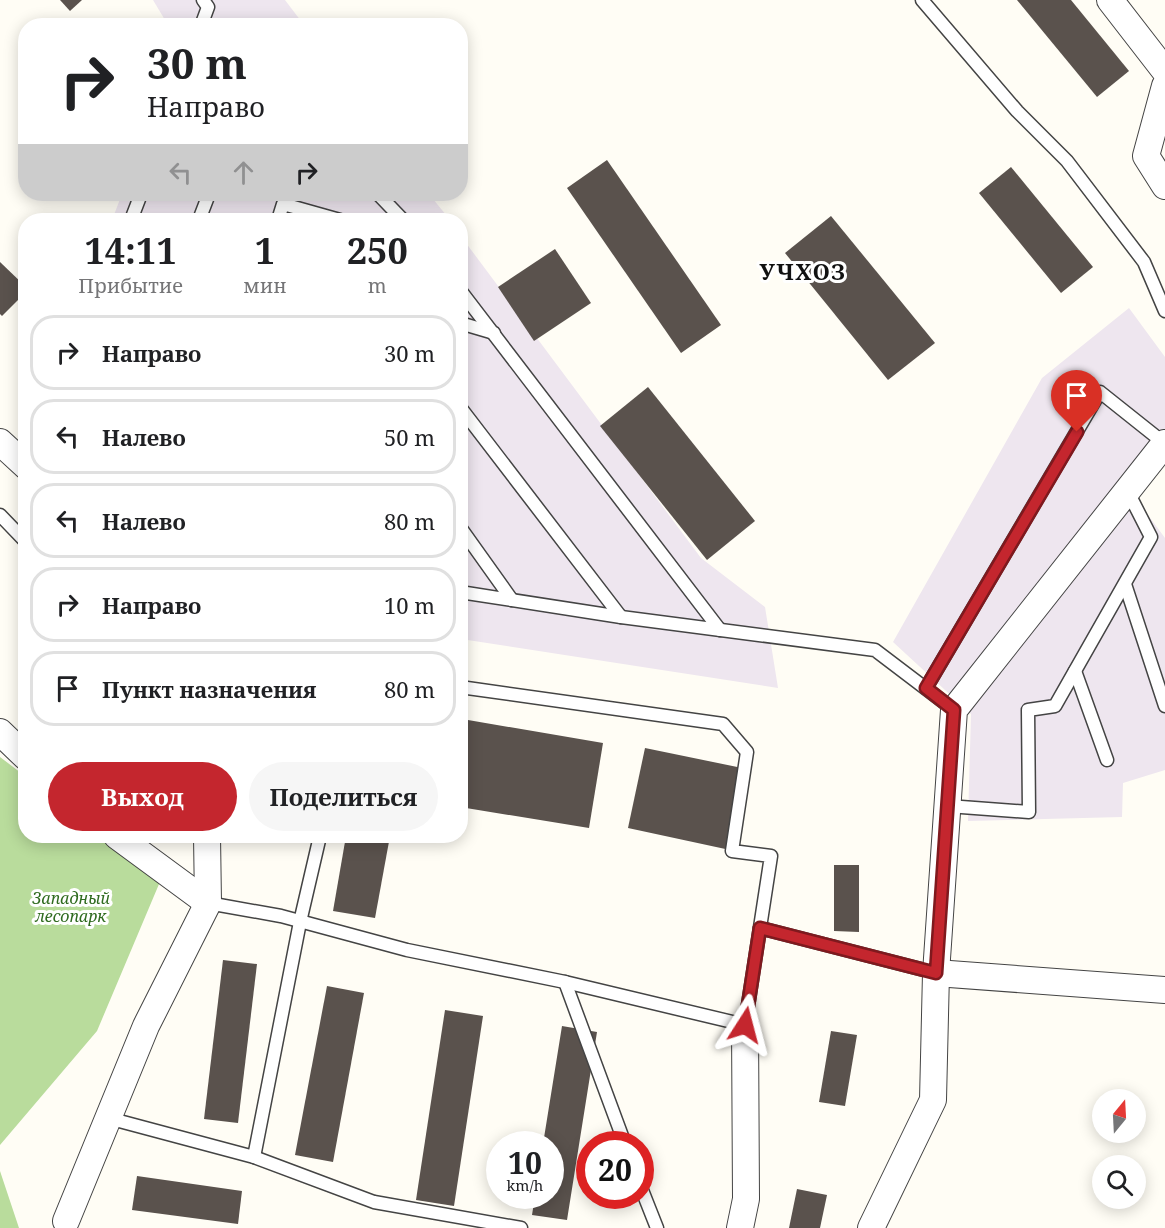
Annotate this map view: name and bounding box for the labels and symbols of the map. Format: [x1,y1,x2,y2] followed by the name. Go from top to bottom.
[760,256,846,286] district label: УЧХОЗ
[1051,370,1102,432] pin
[32,887,110,927] park label: Западный лесопарк
[713,993,777,1057] position arrow
[1092,1089,1146,1143] north arrow
[576,1131,654,1209] speed limit sign: 20

